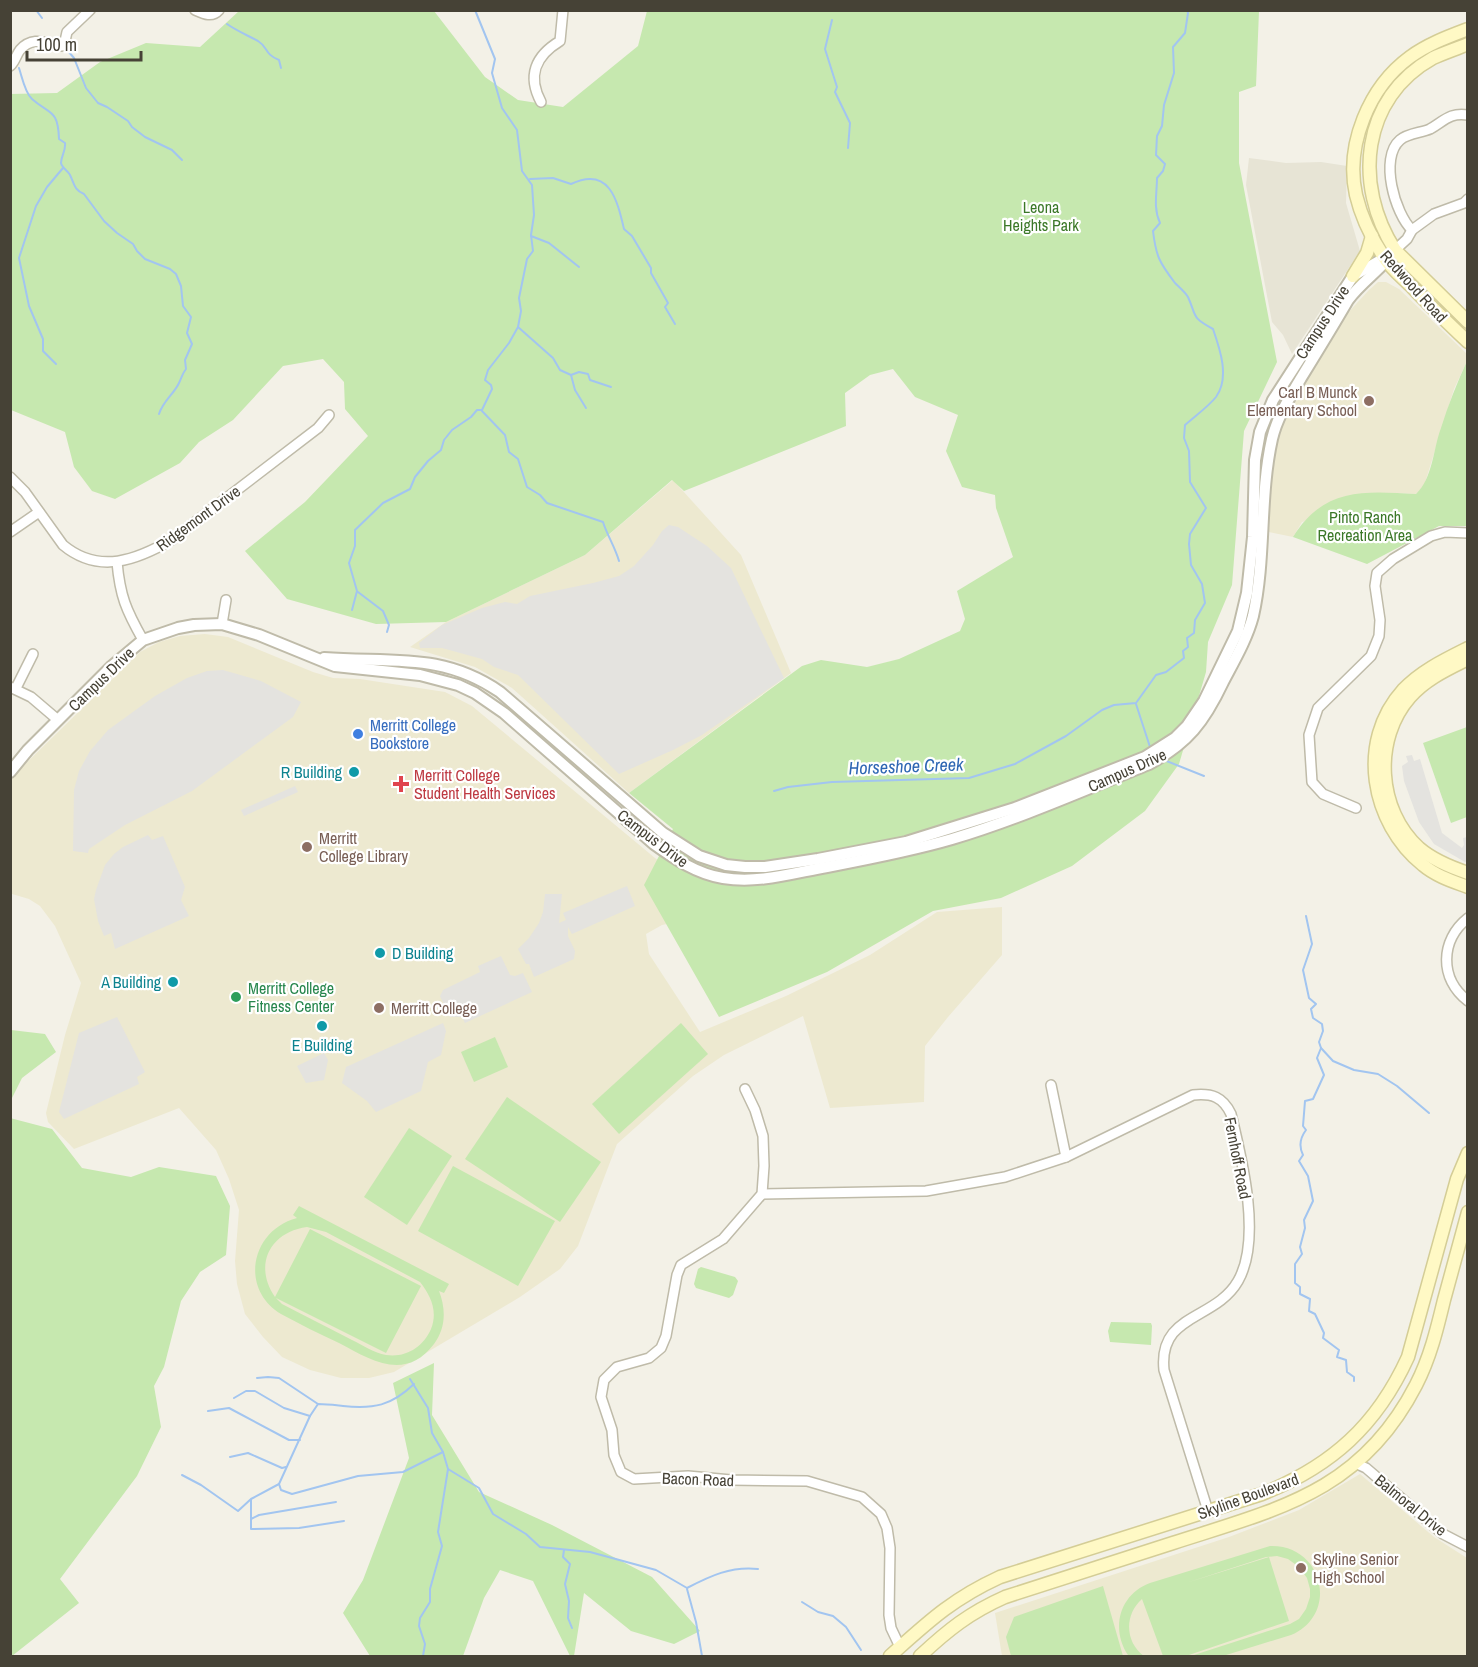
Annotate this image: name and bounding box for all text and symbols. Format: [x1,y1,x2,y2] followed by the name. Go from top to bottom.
[27,24,141,62] scale bar
[36,32,77,57] text: 100 m
[1003,196,1079,236] park label: Leona Heights Park
[1376,245,1452,327] street label: Redwood Road
[1290,281,1354,363] street label: Campus Drive
[1247,381,1357,421] place label: Carl B Munck Elementary School
[1362,394,1376,408] marker: Carl B Munck Elementary School
[151,480,245,556] street label: Ridgemont Drive
[1318,506,1413,546] park label: Pinto Ranch Recreation Area
[63,642,139,716] street label: Campus Drive
[370,714,456,754] place label: Merritt College Bookstore
[351,727,365,741] marker: Merritt College Bookstore
[1084,743,1170,797] street label: Campus Drive
[848,751,964,780] water label: Horseshoe Creek
[281,761,343,783] place label: R Building
[414,764,556,804] place label: Merritt College Student Health Services
[347,765,361,779] marker: R Building
[392,775,410,793] marker: Merritt College Student Health Services
[613,804,693,872] street label: Campus Drive
[319,827,408,867] place label: Merritt College Library
[300,840,314,854] marker: Merritt College Library
[392,942,454,964] place label: D Building
[373,946,387,960] marker: D Building
[100,971,162,993] place label: A Building
[166,975,180,989] marker: A Building
[248,977,335,1017] place label: Merritt College Fitness Center
[229,990,243,1004] marker: Merritt College Fitness Center
[391,997,477,1019] place label: Merritt College
[372,1001,386,1015] marker: Merritt College
[315,1019,329,1033] marker: E Building
[292,1034,353,1056] place label: E Building
[1219,1115,1257,1201] street label: Fernhoff Road
[662,1467,734,1491] street label: Bacon Road
[1195,1468,1301,1524] street label: Skyline Boulevard
[1370,1469,1452,1541] street label: Balmoral Drive
[1313,1548,1399,1588] place label: Skyline Senior High School
[1294,1561,1308,1575] marker: Skyline Senior High School

